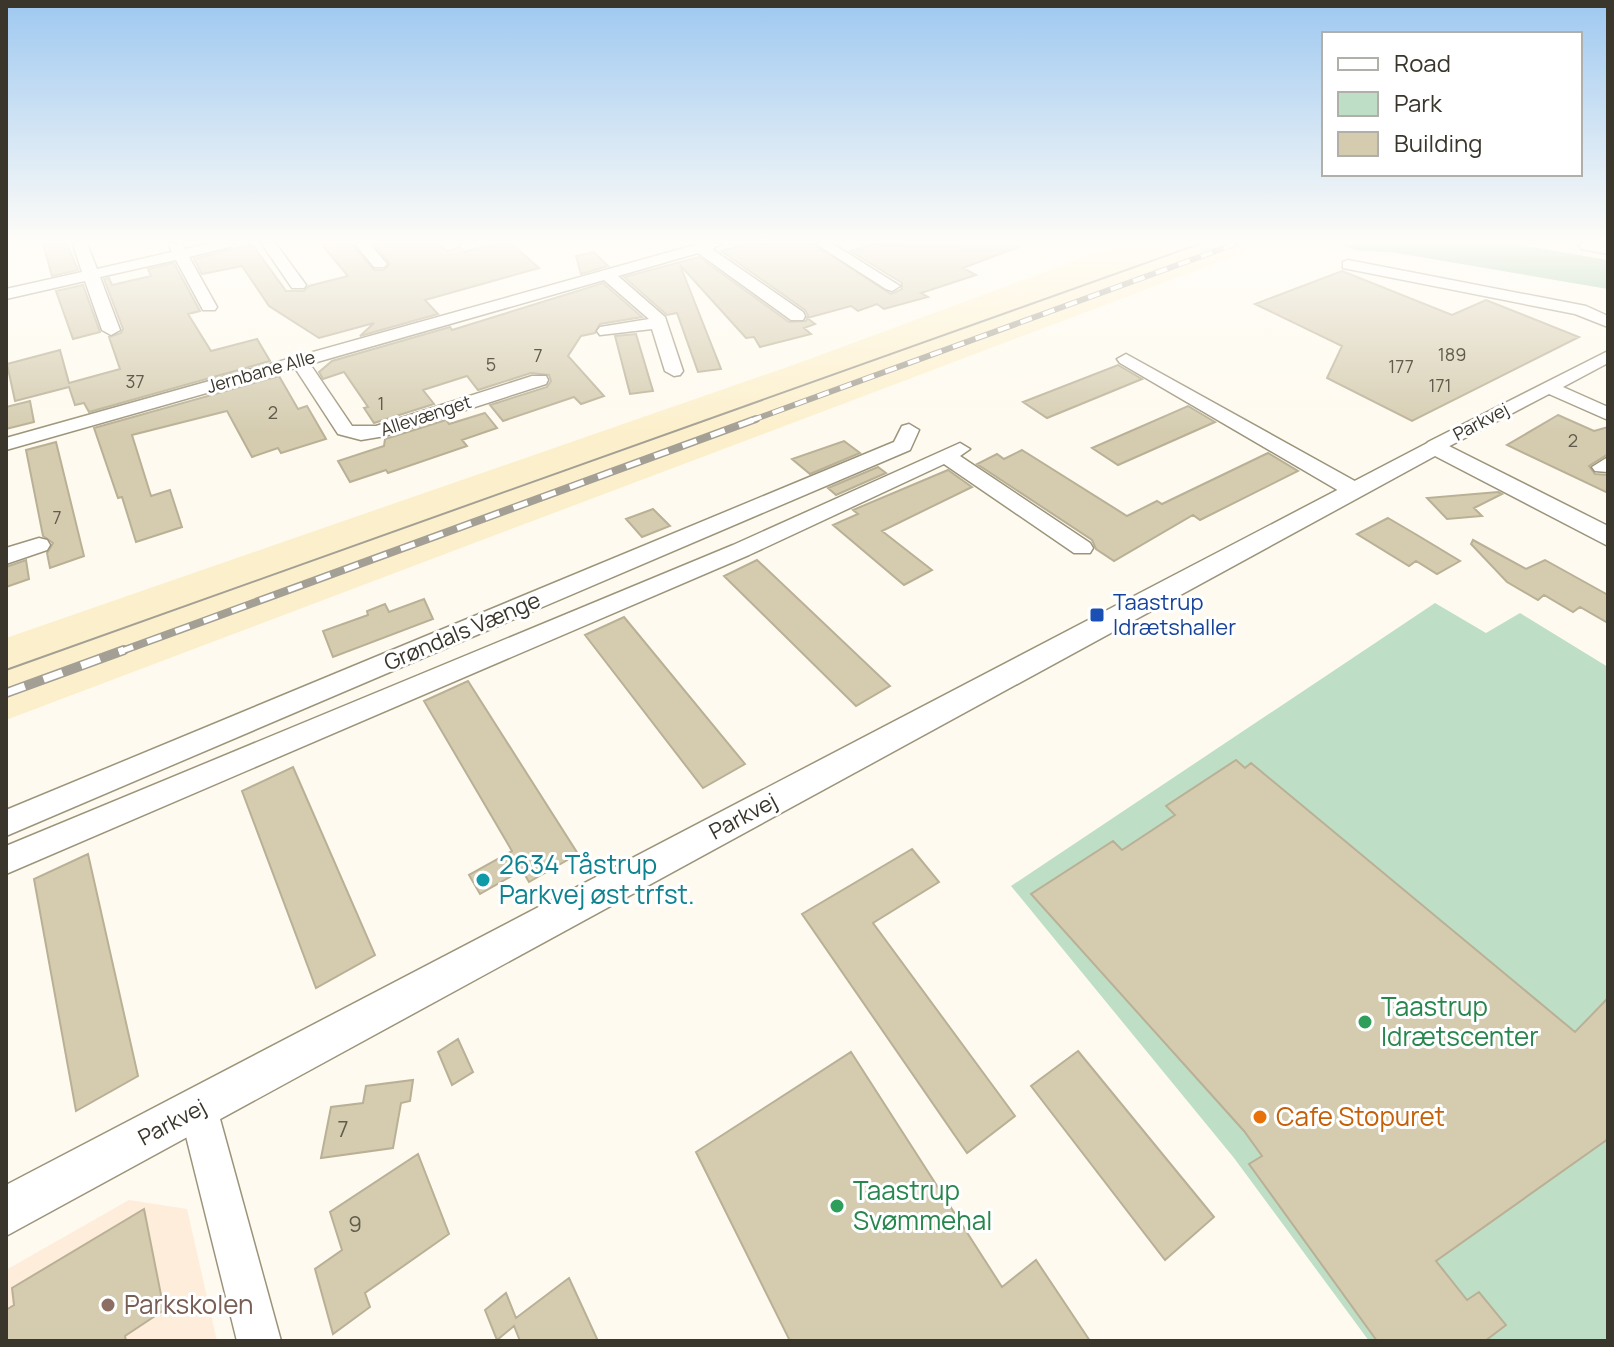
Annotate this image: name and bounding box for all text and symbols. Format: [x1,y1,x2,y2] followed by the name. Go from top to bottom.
[1322,32,1582,176] legend
[1394,46,1451,79] text: Road
[1394,86,1443,119] text: Park
[1394,126,1482,159] text: Building
[1438,342,1466,366] house number: 189
[533,343,543,367] house number: 7
[204,344,318,398] street label: Jernbane Alle
[486,352,496,376] house number: 5
[1388,354,1414,378] house number: 177
[126,369,145,393] house number: 37
[1428,373,1452,397] house number: 171
[377,389,474,441] street label: Allevænget
[377,391,385,415] house number: 1
[1449,397,1513,446] street label: Parkvej
[268,400,278,424] house number: 2
[1568,428,1578,452] house number: 2
[52,505,62,529] house number: 7
[379,584,545,677] street label: Grøndals Vænge
[1113,587,1236,642] place label: Taastrup Idrætshaller
[1088,606,1106,624] marker: Taastrup Idrætshaller
[704,786,782,846] street label: Parkvej
[499,846,695,912] place label: 2634 Tåstrup Parkvej øst trfst.
[474,871,492,889] marker: 2634 Tåstrup Parkvej øst trfst.
[1381,988,1539,1054] place label: Taastrup Idrætscenter
[1356,1013,1374,1031] marker: Taastrup Idrætscenter
[133,1092,211,1152] street label: Parkvej
[1276,1098,1445,1134] place label: Cafe Stopuret
[1251,1108,1269,1126] marker: Cafe Stopuret
[337,1114,349,1144] house number: 7
[853,1172,992,1238] place label: Taastrup Svømmehal
[828,1197,846,1215] marker: Taastrup Svømmehal
[348,1209,362,1239] house number: 9
[124,1286,254,1322] place label: Parkskolen
[99,1296,117,1314] marker: Parkskolen

